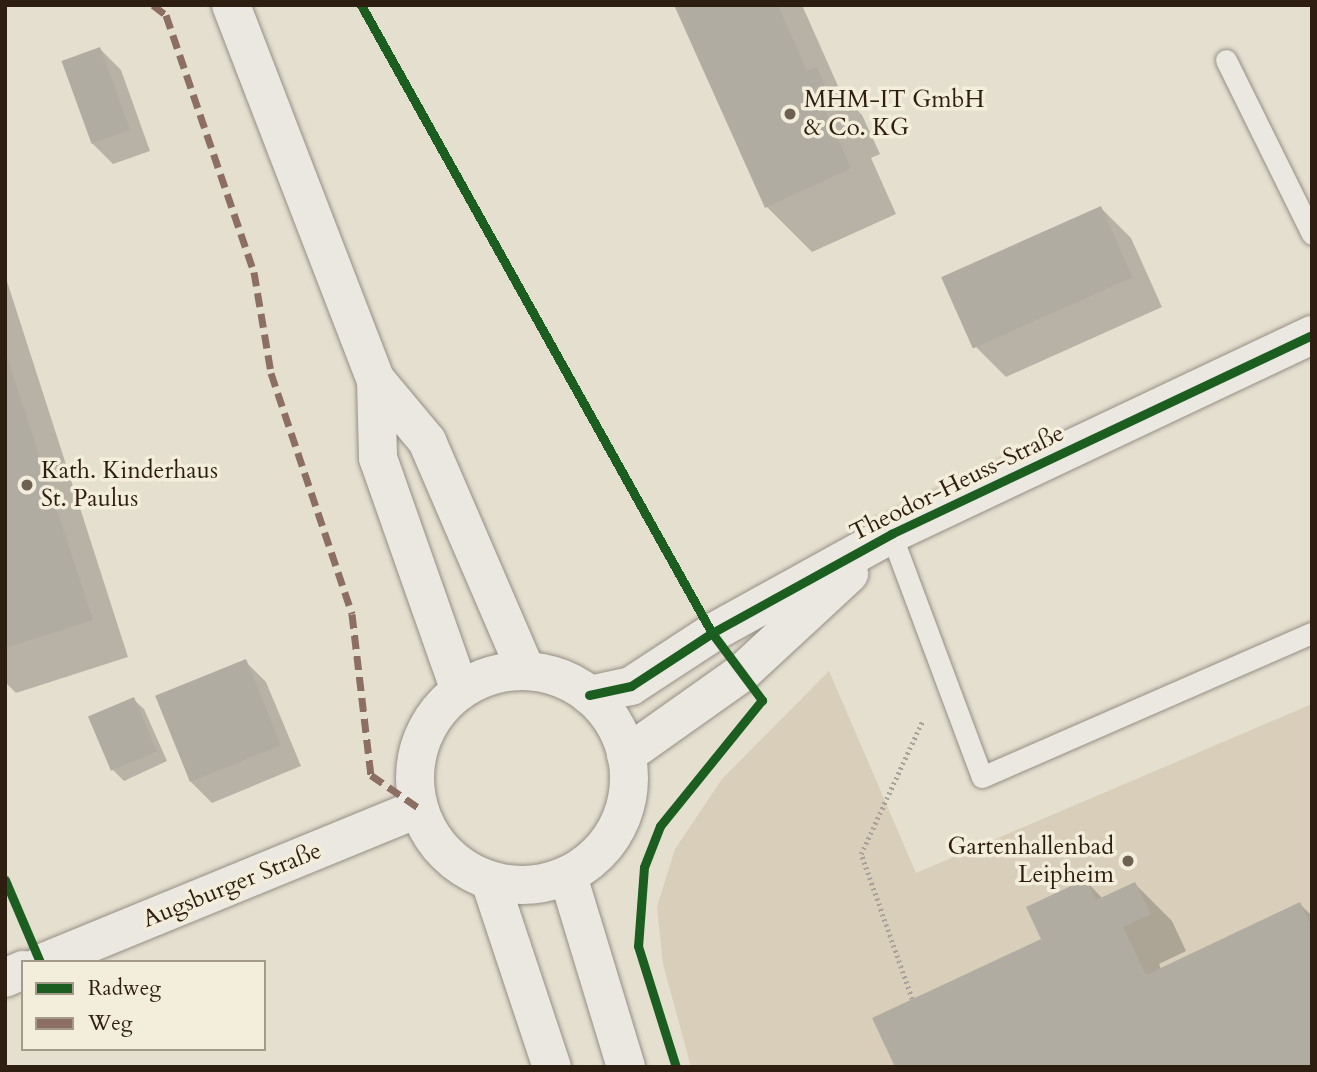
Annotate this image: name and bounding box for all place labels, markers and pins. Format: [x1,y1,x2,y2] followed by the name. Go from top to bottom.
[804,86,984,142] place label: MHM-IT GmbH & Co. KG
[782,106,798,122] marker: MHM-IT GmbH & Co. KG
[41,457,218,513] place label: Kath. Kinderhaus St. Paulus
[19,477,35,493] marker: Kath. Kinderhaus St. Paulus
[947,833,1114,889] place label: Gartenhallenbad Leipheim
[1120,853,1136,869] marker: Gartenhallenbad Leipheim

